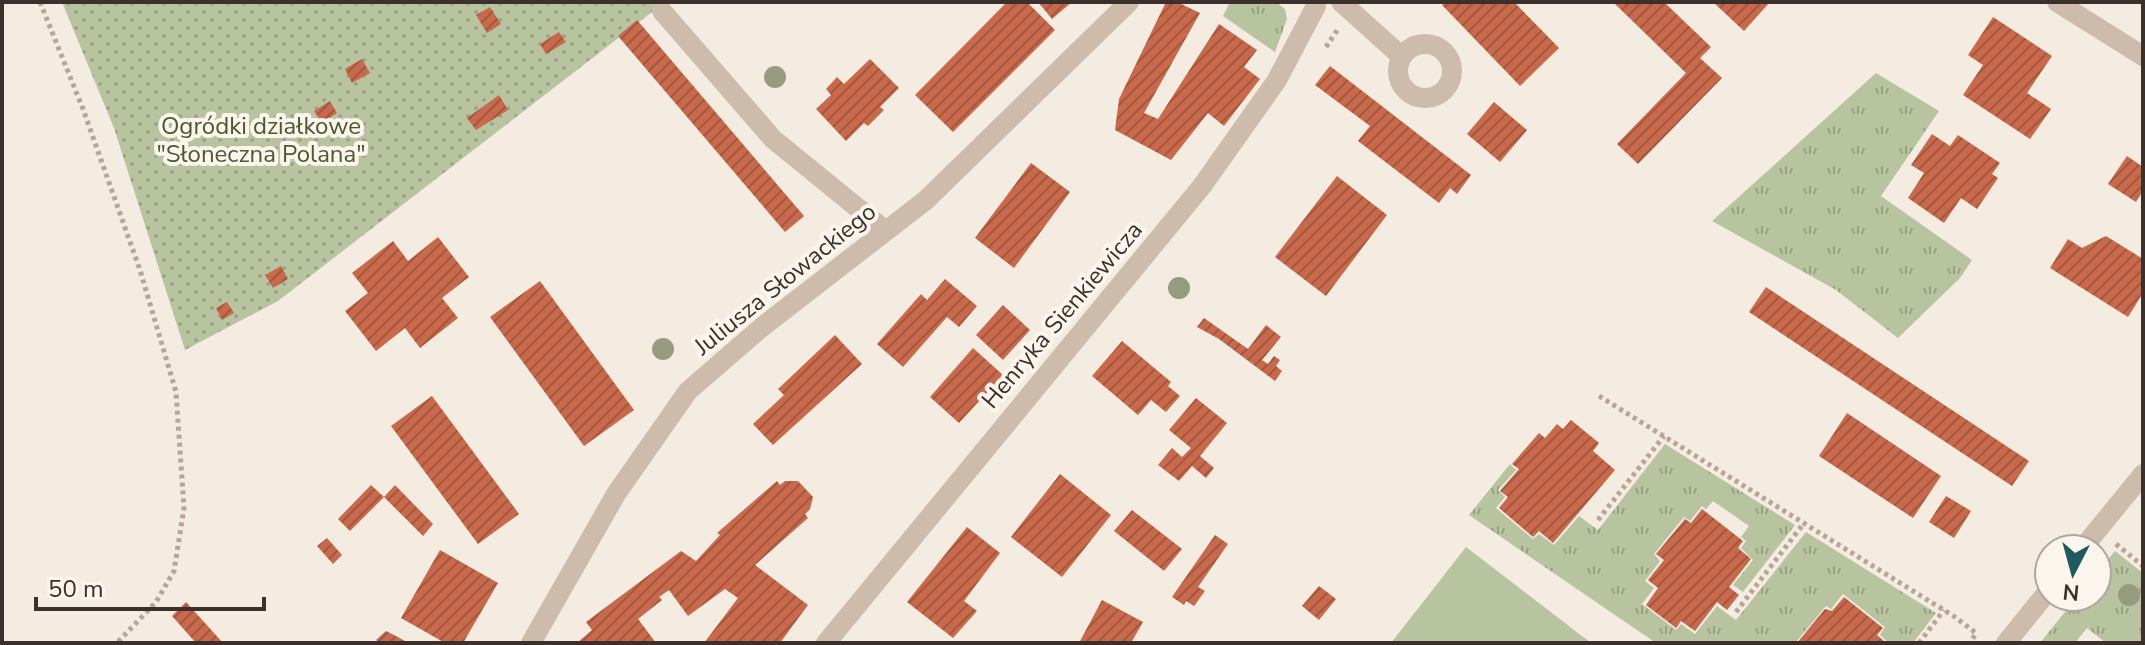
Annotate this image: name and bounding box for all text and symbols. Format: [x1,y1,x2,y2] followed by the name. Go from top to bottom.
[156,110,366,170] park label: Ogródki działkowe "Słoneczna Polana"
[687,196,883,363] street label: Juliusza Słowackiego
[974,215,1150,415] street label: Henryka Sienkiewicza
[2033,533,2113,613] north arrow
[36,561,264,611] scale bar
[48,573,104,605] text: 50 m
[2061,576,2081,608] text: N

